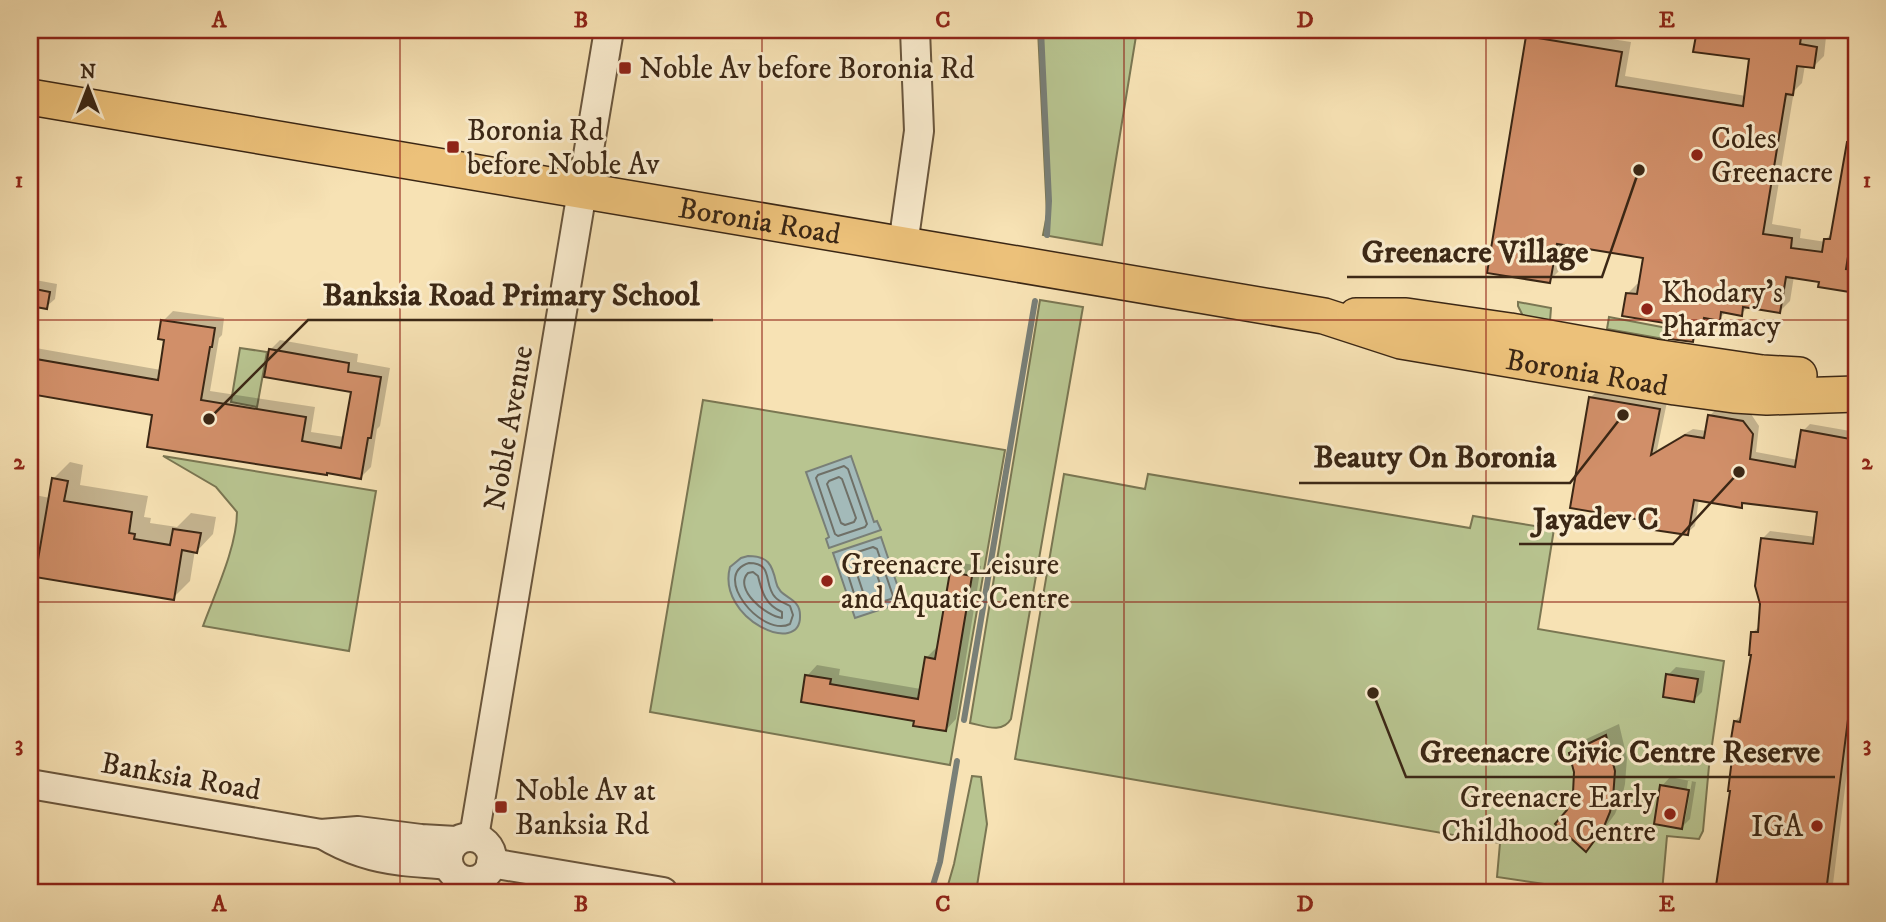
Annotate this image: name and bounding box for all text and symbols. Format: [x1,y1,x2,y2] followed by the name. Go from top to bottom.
[211,6,228,35] text: A
[574,6,588,35] text: B
[935,6,951,35] text: C
[1296,6,1314,35] text: D
[1659,6,1675,35] text: E
[639,51,975,88] place label: Noble Av before Boronia Rd
[52,52,122,122] north arrow
[617,60,633,76] marker: Noble Av before Boronia Rd
[80,61,96,84] text: N
[467,113,660,184] place label: Boronia Rd before Noble Av
[1711,121,1833,192] place label: Coles Greenacre
[445,139,461,155] marker: Boronia Rd before Noble Av
[1689,147,1705,163] marker: Coles Greenacre
[15,166,23,195] text: 1
[1863,166,1871,195] text: 1
[675,190,843,254] street label: Boronia Road
[1347,224,1602,277] callout: Greenacre Village
[1362,233,1588,273] text: Greenacre Village
[308,267,713,320] callout: Banksia Road Primary School
[1661,275,1783,346] place label: Khodary's Pharmacy
[322,276,700,316] text: Banksia Road Primary School
[1639,301,1655,317] marker: Khodary's Pharmacy
[1503,342,1671,406] street label: Boronia Road
[477,343,542,514] street label: Noble Avenue
[1299,430,1570,483] callout: Beauty On Boronia
[1314,438,1557,478] text: Beauty On Boronia
[13,448,25,477] text: 2
[1861,448,1873,477] text: 2
[1519,491,1673,544] callout: Jayadev C
[1530,500,1659,540] text: Jayadev C
[841,547,1070,618] place label: Greenacre Leisure and Aquatic Centre
[819,573,835,589] marker: Greenacre Leisure and Aquatic Centre
[1406,724,1835,777] callout: Greenacre Civic Centre Reserve
[15,730,23,759] text: 3
[1863,730,1871,759] text: 3
[1420,733,1820,773] text: Greenacre Civic Centre Reserve
[98,745,263,810] street label: Banksia Road
[515,773,656,844] place label: Noble Av at Banksia Rd
[1441,780,1657,851] place label: Greenacre Early Childhood Centre
[493,799,509,815] marker: Noble Av at Banksia Rd
[1662,806,1678,822] marker: Greenacre Early Childhood Centre
[1751,809,1804,846] place label: IGA
[1809,818,1825,834] marker: IGA
[211,890,228,919] text: A
[574,890,588,919] text: B
[935,890,951,919] text: C
[1296,890,1314,919] text: D
[1659,890,1675,919] text: E

